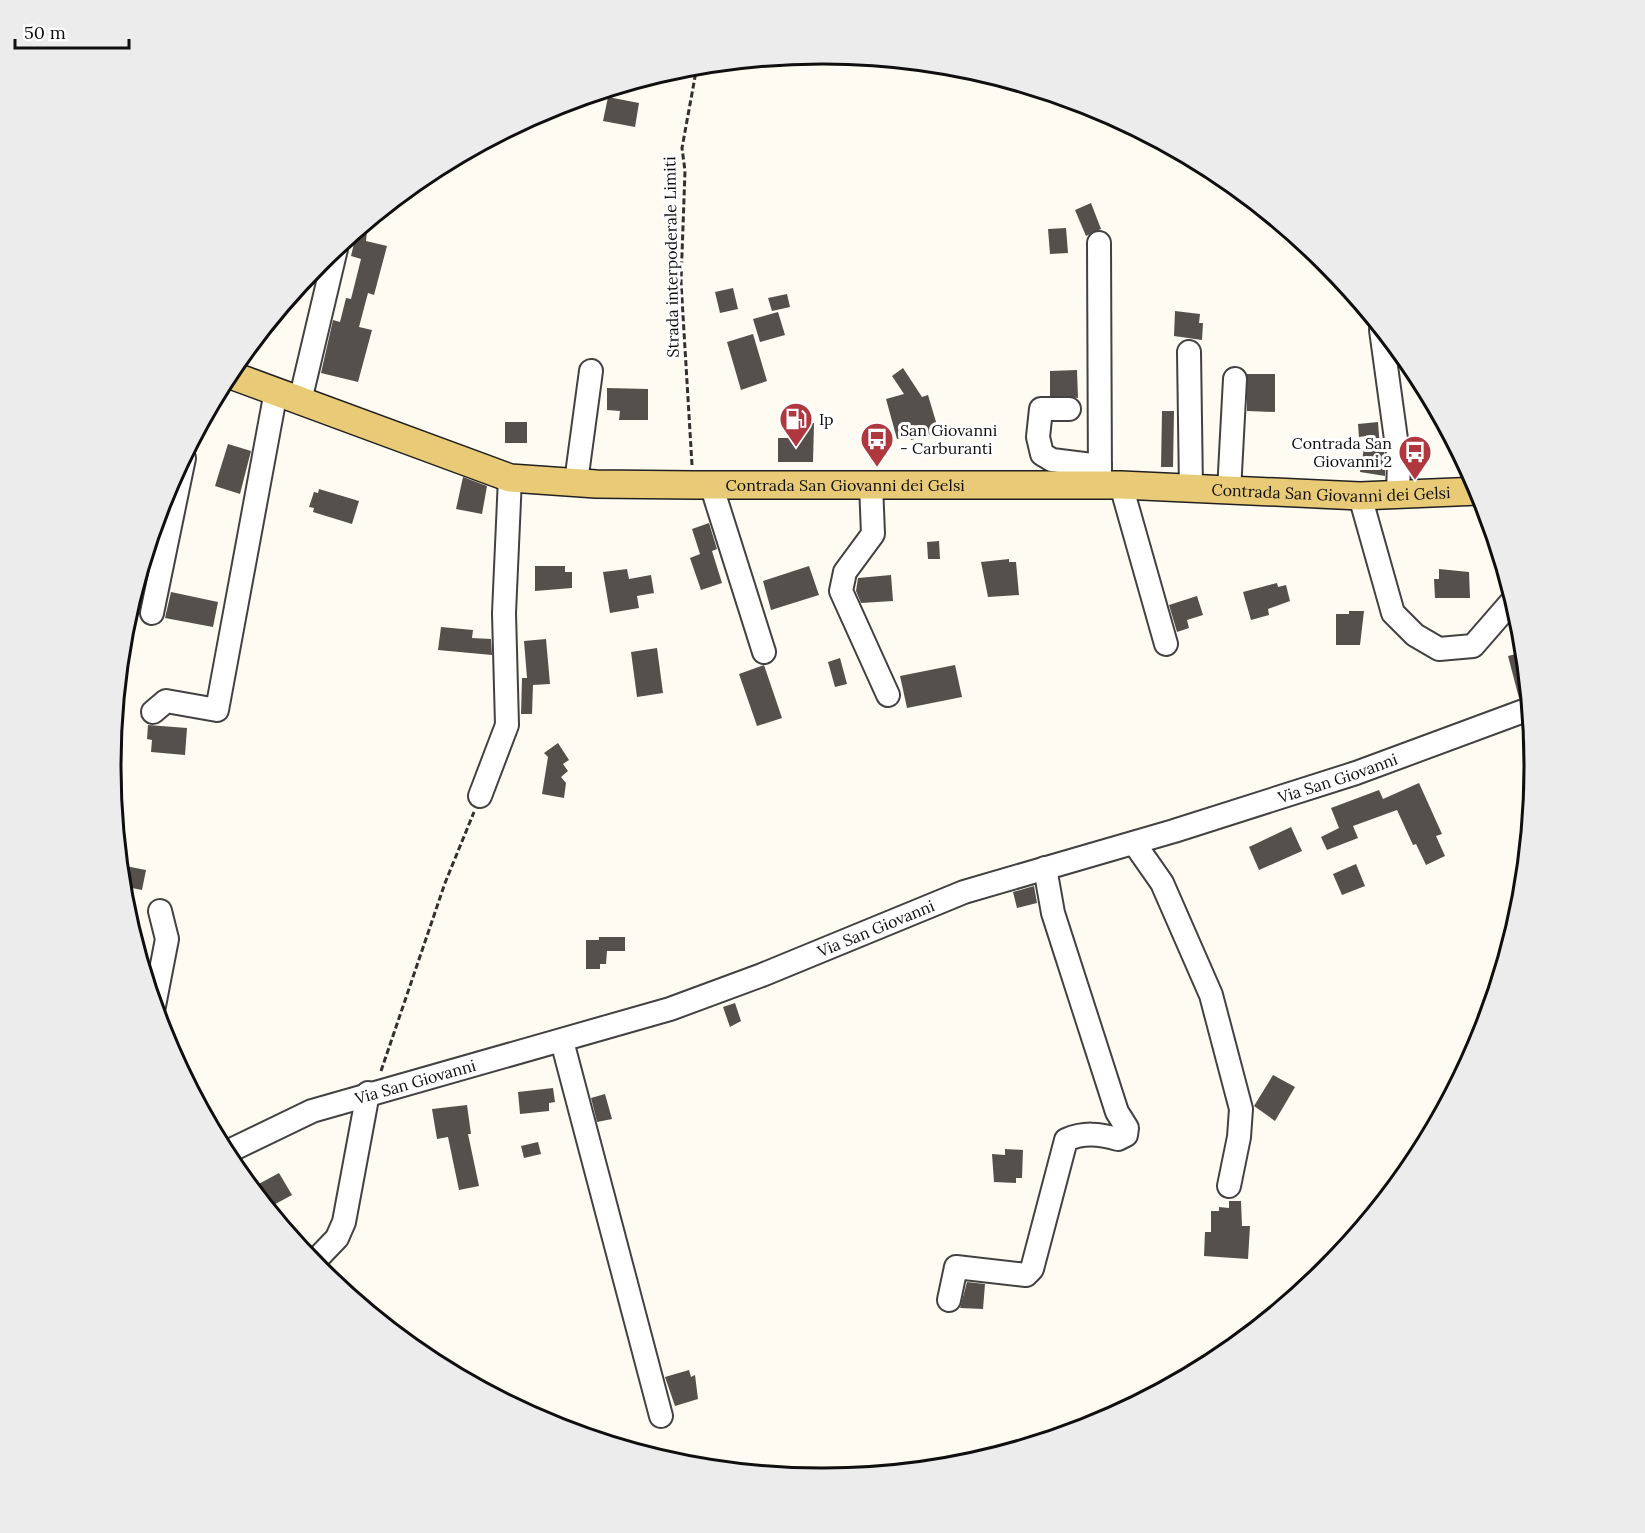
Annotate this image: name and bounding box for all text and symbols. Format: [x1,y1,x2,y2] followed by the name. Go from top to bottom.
[15,12,129,50] scale bar
[24,21,66,44] text: 50 m
[659,156,683,358] street label: Strada interpoderale Limiti
[778,401,814,448] fuel station icon: Ip
[819,409,834,429] place label: Ip
[900,420,997,458] place label: San Giovanni - Carburanti
[859,421,895,468] bus stop icon: San Giovanni - Carburanti
[1292,433,1392,471] place label: Contrada San Giovanni 2
[1397,434,1433,481] bus stop icon: Contrada San Giovanni 2
[726,475,965,495] street label: Contrada San Giovanni dei Gelsi
[1211,479,1451,506] street label: Contrada San Giovanni dei Gelsi
[1275,749,1400,808] street label: Via San Giovanni
[813,895,937,962] street label: Via San Giovanni
[352,1055,478,1109] street label: Via San Giovanni

